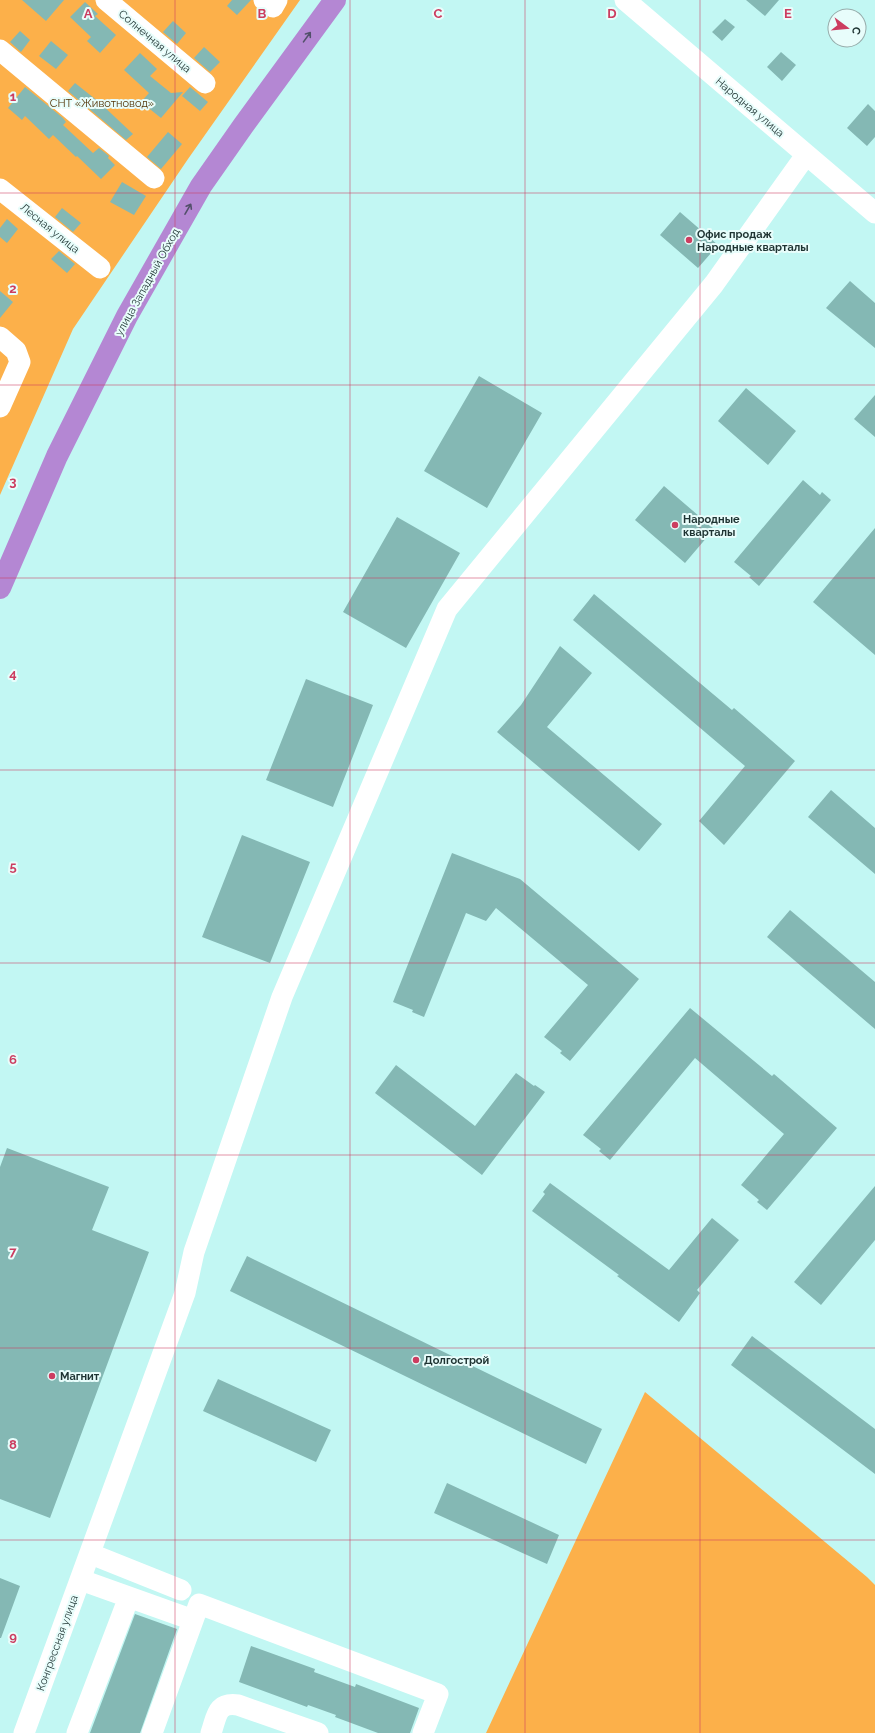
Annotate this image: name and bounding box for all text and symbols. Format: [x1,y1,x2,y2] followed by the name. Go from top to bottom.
[84,6,93,21] text: A
[258,6,267,21] text: B
[434,6,443,21] text: C
[607,6,617,21] text: D
[784,6,792,21] text: E
[116,7,194,75] street label: Солнечная улица
[827,8,867,48] north arrow
[849,25,863,36] text: С
[303,32,311,43] one-way arrow
[713,75,787,140] street label: Народная улица
[10,89,17,104] text: 1
[50,97,154,110] park label: СНТ «Животновод»
[18,201,82,256] street label: Лесная улица
[185,203,193,215] one-way arrow
[112,226,183,338] street label: улица Западный Обход
[697,228,809,254] place label: Офис продаж Народные кварталы
[684,235,694,245] marker: Офис продаж Народные кварталы
[9,281,17,296] text: 2
[9,474,17,489] text: 3
[683,513,740,539] place label: Народные кварталы
[670,520,680,530] marker: Народные кварталы
[9,666,17,681] text: 4
[9,859,17,874] text: 5
[9,1052,17,1067] text: 6
[9,1244,17,1259] text: 7
[424,1354,490,1367] place label: Долгострой
[411,1355,421,1365] marker: Долгострой
[60,1370,100,1383] place label: Магнит
[47,1371,57,1381] marker: Магнит
[9,1437,17,1452] text: 8
[34,1593,81,1693] street label: Конгрессная улица
[9,1629,17,1644] text: 9

